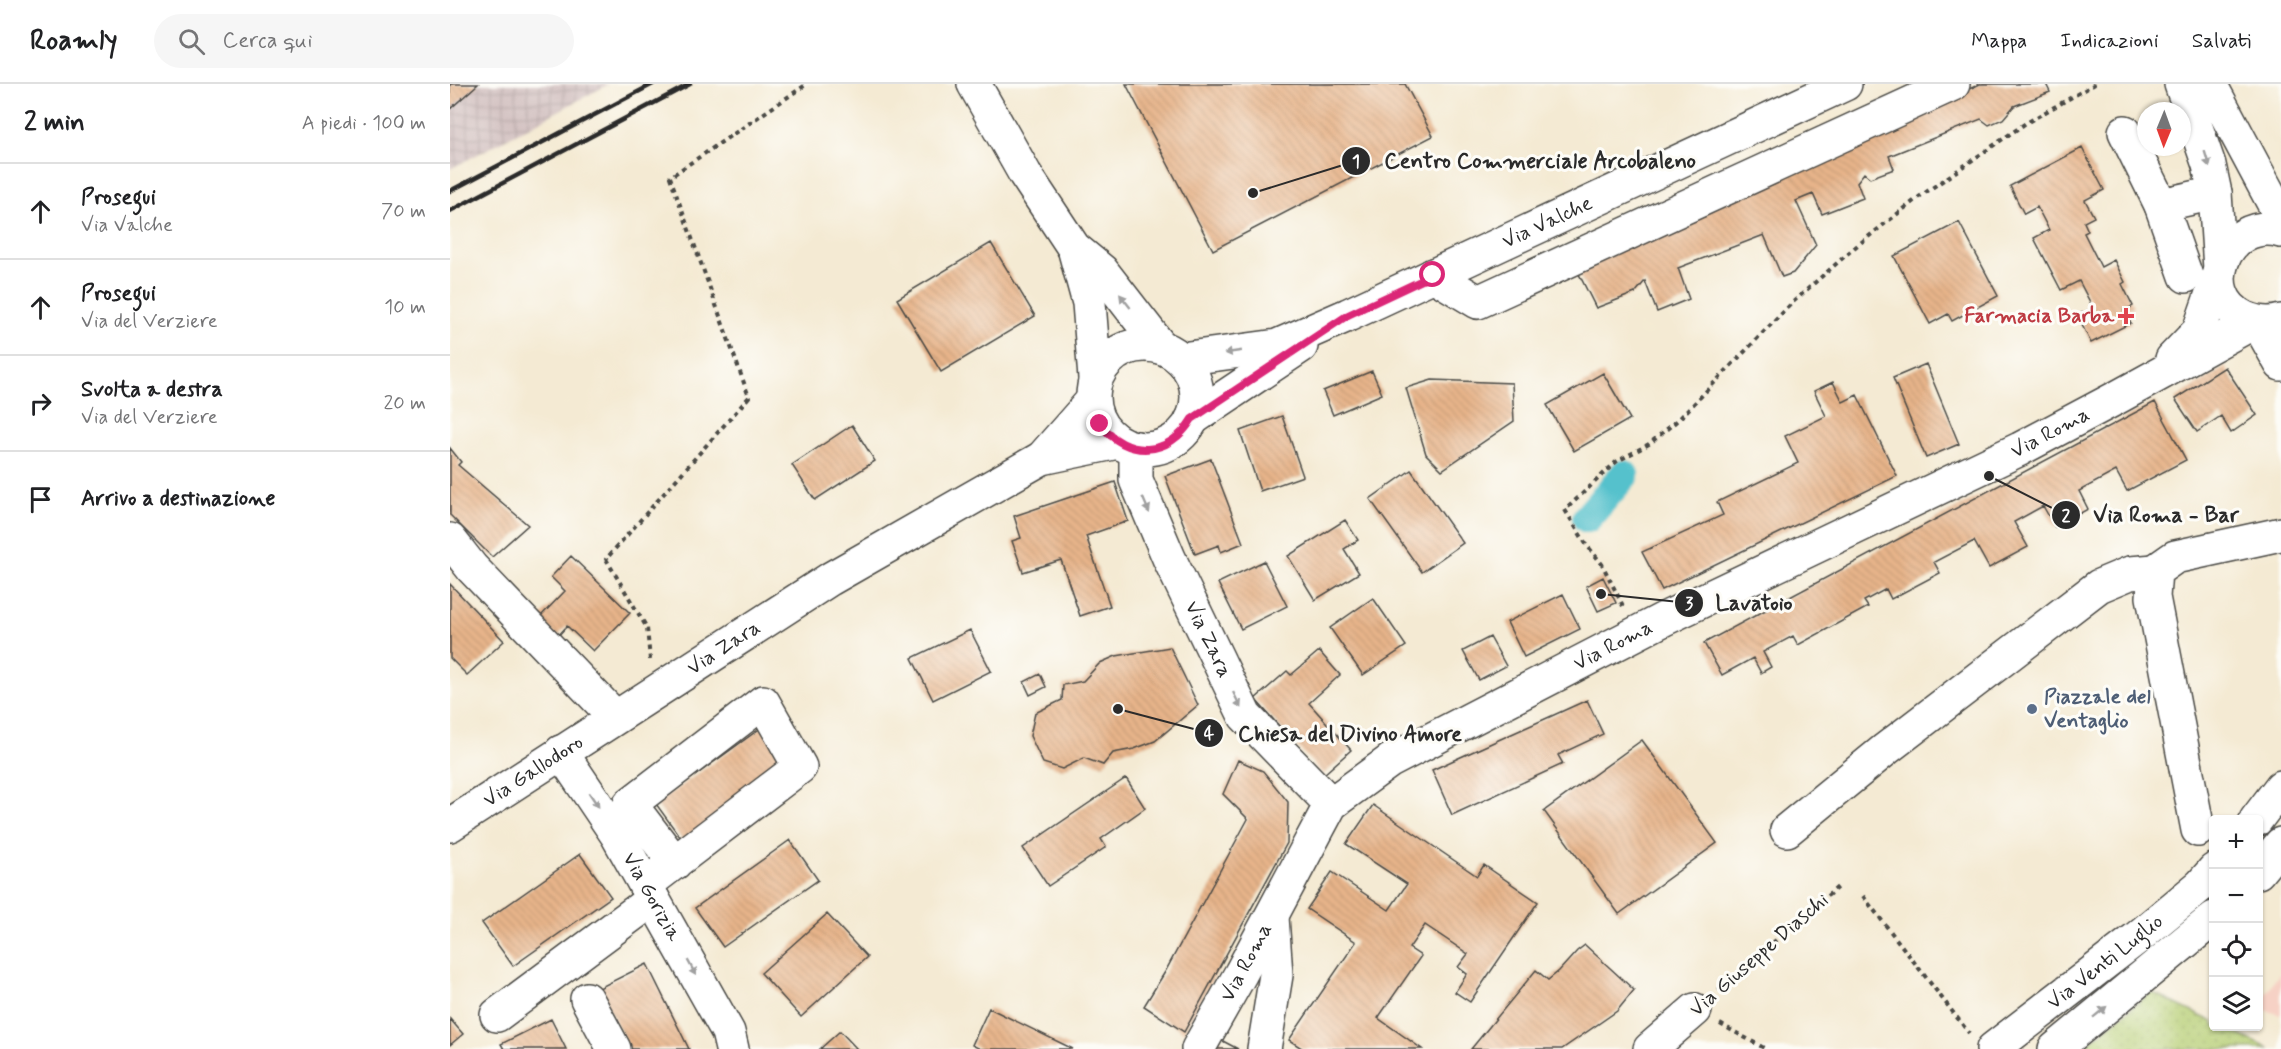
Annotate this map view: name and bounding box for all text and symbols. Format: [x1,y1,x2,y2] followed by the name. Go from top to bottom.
[154,14,574,68] search box
[30,23,118,60] text: Roamly
[175,25,208,58] icon: search
[223,27,313,55] text: Cerca qui
[1971,27,2027,55] text: Mappa
[2060,27,2159,55] text: Indicazioni
[2192,27,2251,55] text: Salvati
[2137,102,2191,156] north arrow
[24,106,85,140] text: 2 min
[302,110,426,137] text: A piedi · 100 m
[1341,141,1709,181] callout: Centro Commerciale Arcobaleno
[1384,148,1696,176] text: Centro Commerciale Arcobaleno
[1352,150,1360,174] text: 1
[2203,150,2212,168] one-way arrow
[81,184,156,212] text: Prosegui
[1497,189,1597,255] street label: Via Valche
[24,195,57,228] icon: ahead
[381,198,426,225] text: 70 m
[81,212,173,239] text: Via Valche
[1419,261,1445,287] route start
[81,280,156,308] text: Prosegui
[24,291,57,324] icon: ahead
[1119,293,1132,309] one-way arrow
[384,294,426,321] text: 10 m
[1964,302,2115,330] place label: Farmacia Barba
[81,308,218,335] text: Via del Verziere
[2119,309,2133,323] marker: Farmacia Barba
[1223,347,1242,356] one-way arrow
[81,376,223,404] text: Svolta a destra
[24,387,57,420] icon: right
[383,390,426,417] text: 20 m
[2006,401,2094,465] street label: Via Roma
[81,404,218,431] text: Via del Verziere
[1086,410,1112,436] route end
[24,483,57,516] icon: arrive
[81,485,275,513] text: Arrivo a destinazione
[2051,495,2251,535] callout: Via Roma - Bar
[1141,496,1151,514] one-way arrow
[2093,502,2240,530] text: Via Roma - Bar
[2062,504,2071,528] text: 2
[1674,583,1805,623] callout: Lavatoio
[1715,590,1793,618] text: Lavatoio
[1685,592,1694,616] text: 3
[1178,596,1239,683] street label: Via Zara
[1569,613,1657,678] street label: Via Roma
[682,614,766,682] street label: Via Zara
[2044,683,2151,735] place label: Piazzale del Ventaglio
[1233,692,1242,709] one-way arrow
[2025,702,2039,716] marker: Piazzale del Ventaglio
[1194,713,1476,753] callout: Chiesa del Divino Amore
[1238,721,1462,749] text: Chiesa del Divino Amore
[1204,722,1215,746] text: 4
[478,728,589,814] street label: Via Gallodoro
[588,792,599,809] one-way arrow
[2209,815,2263,1031] map controls
[2209,815,2263,869] button: +
[616,847,688,947] street label: Via Gorizia
[2209,869,2263,923] button: −
[1683,886,1835,1023] street label: Via Giuseppe Diaschi
[2041,908,2169,1016] street label: Via Venti Luglio
[1214,918,1279,1007] street label: Via Roma
[2209,923,2263,977] button: locate
[687,960,697,977] one-way arrow
[2209,977,2263,1031] button: layers
[2093,1006,2108,1019] one-way arrow

